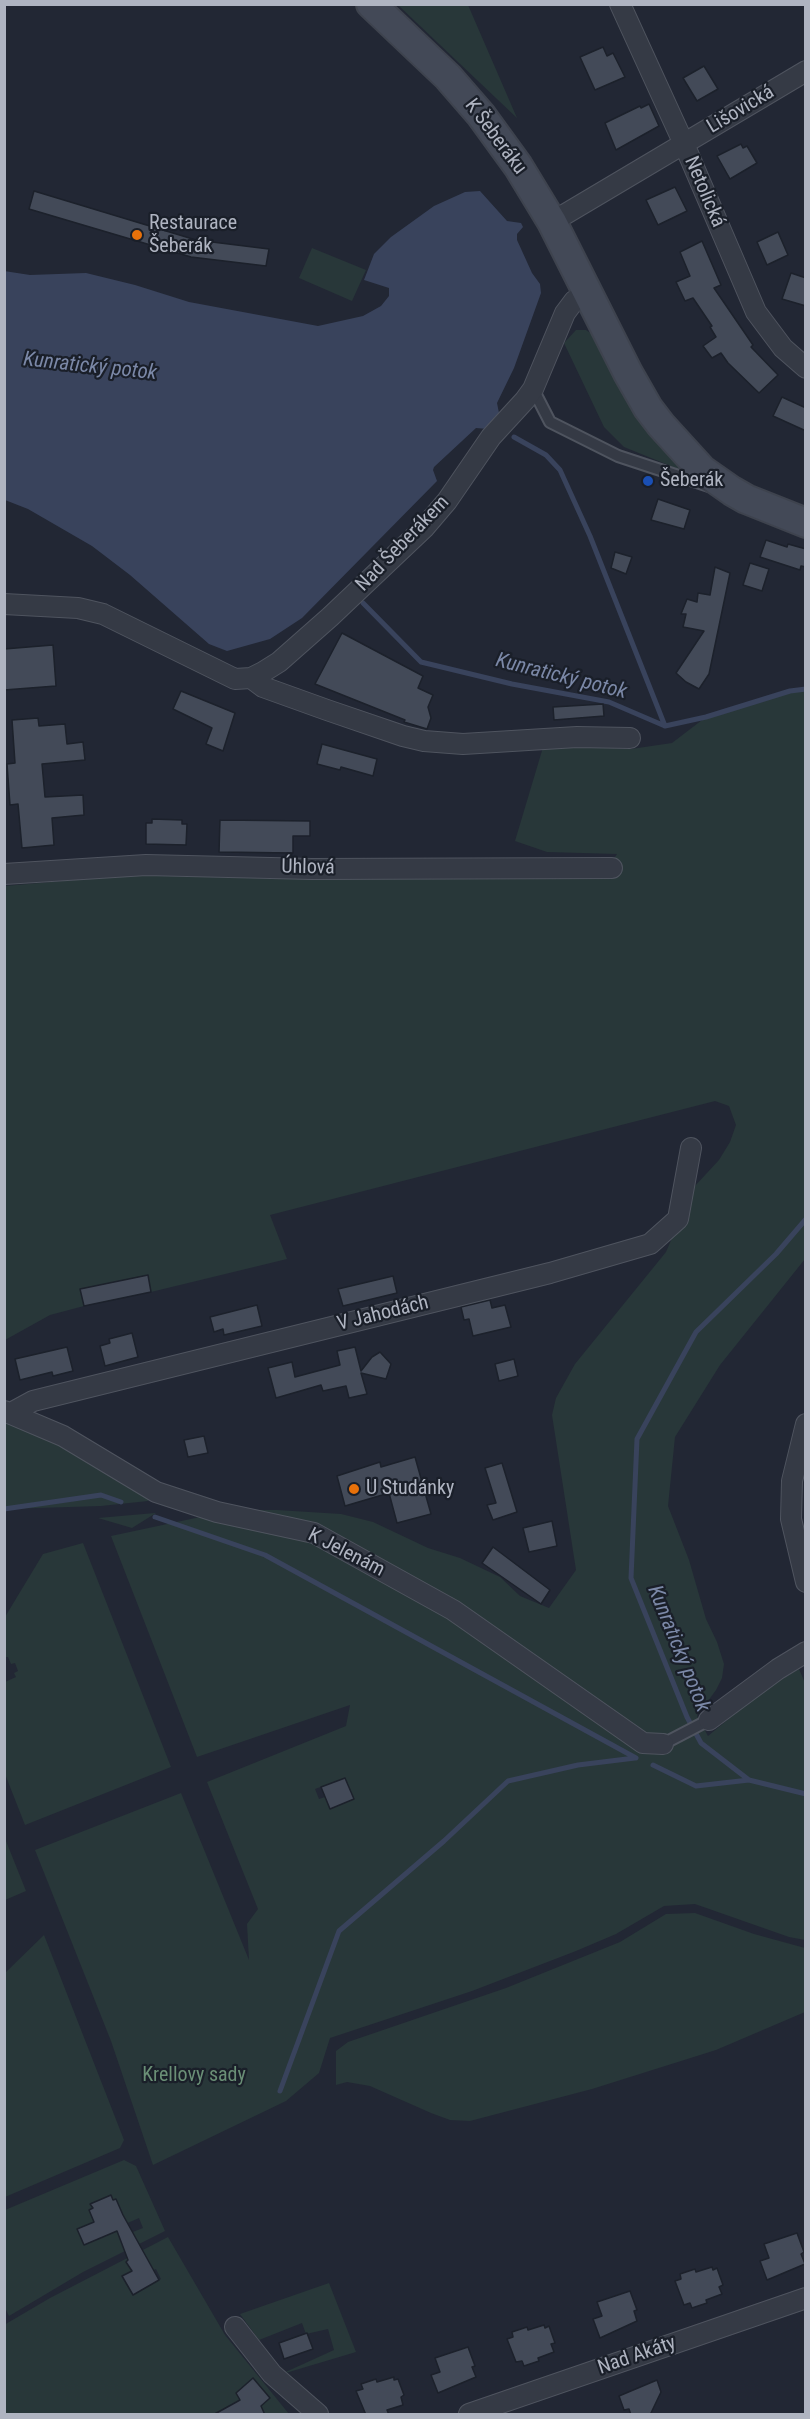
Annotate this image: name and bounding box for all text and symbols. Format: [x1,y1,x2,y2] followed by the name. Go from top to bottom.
[703,81,779,139] street label: Lišovická
[459,94,531,180] street label: K Šeberáku
[678,153,730,231] street label: Netolická
[149,212,237,259] place label: Restaurace Šeberák
[130,228,144,242] marker: Restaurace Šeberák
[22,347,158,387] water label: Kunratický potok
[660,469,723,493] place label: Šeberák
[641,474,655,488] marker: Šeberák
[351,491,455,597] street label: Nad Šeberákem
[493,649,629,705] water label: Kunratický potok
[281,856,335,880] street label: Úhlová
[335,1291,431,1337] street label: V Jahodách
[366,1477,454,1501] place label: U Studánky
[347,1482,361,1496] marker: U Studánky
[304,1524,388,1582] street label: K Jelenám
[641,1582,715,1716] water label: Kunratický potok
[142,2064,246,2088] park label: Krellovy sady
[595,2331,679,2381] street label: Nad Akáty

